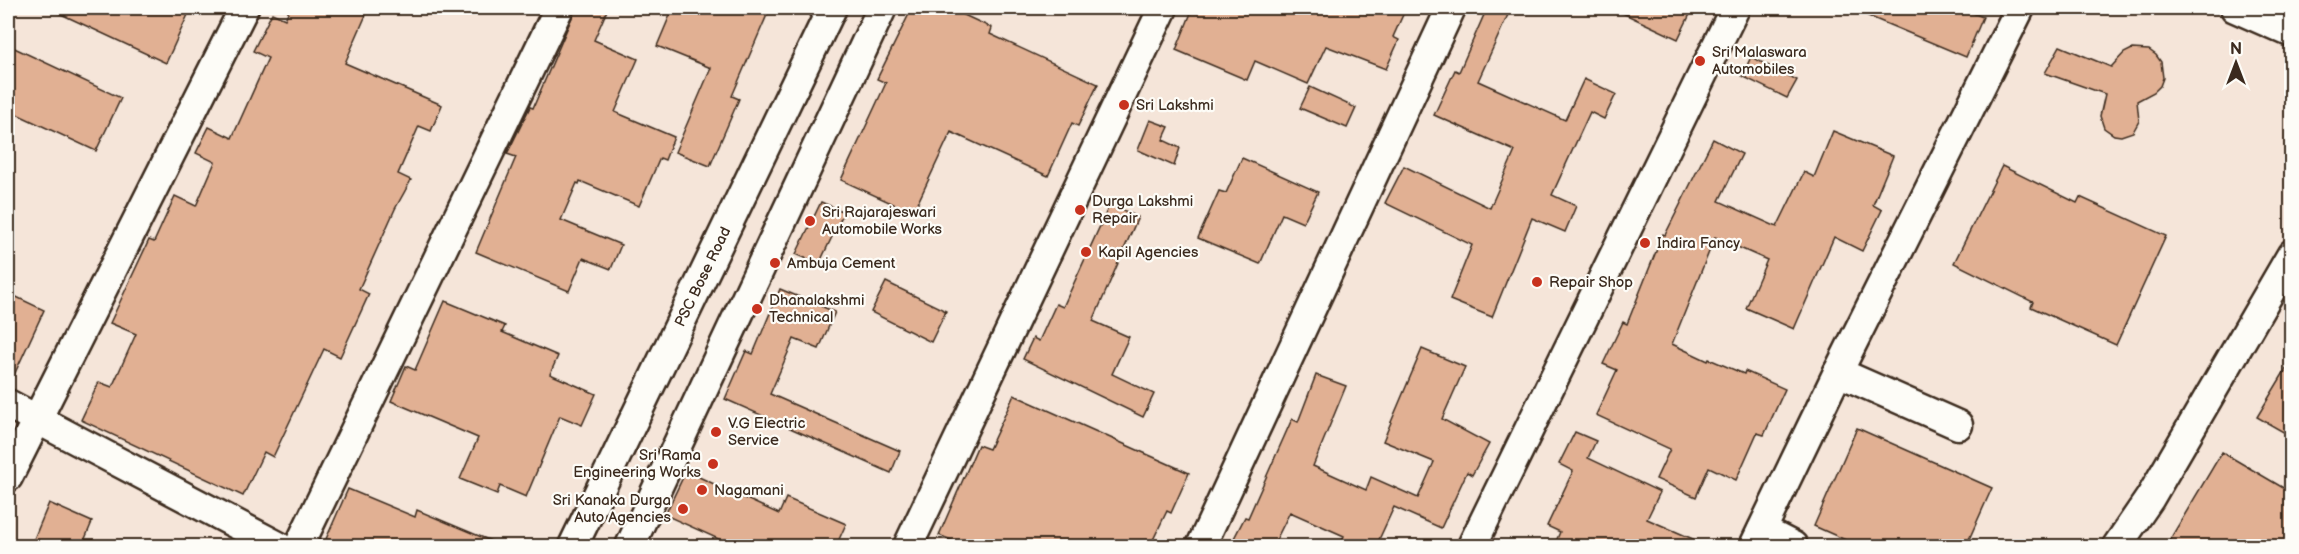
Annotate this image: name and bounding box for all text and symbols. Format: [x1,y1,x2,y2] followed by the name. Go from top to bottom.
[2206,33,2266,93] north arrow
[2230,40,2242,59] text: N
[1712,43,1807,79] place label: Sri Malaswara Automobiles
[1693,54,1707,68] marker: Sri Malaswara Automobiles
[1136,96,1214,115] place label: Sri Lakshmi
[1117,98,1131,112] marker: Sri Lakshmi
[1092,192,1193,228] place label: Durga Lakshmi Repair
[822,203,943,239] place label: Sri Rajarajeswari Automobile Works
[1073,203,1087,217] marker: Durga Lakshmi Repair
[803,214,817,228] marker: Sri Rajarajeswari Automobile Works
[671,224,735,330] street label: PSC Bose Road
[1657,234,1740,253] place label: Indira Fancy
[1638,236,1652,250] marker: Indira Fancy
[1098,243,1199,262] place label: Kapil Agencies
[1079,245,1093,259] marker: Kapil Agencies
[787,254,896,273] place label: Ambuja Cement
[768,256,782,270] marker: Ambuja Cement
[1549,273,1633,292] place label: Repair Shop
[1530,275,1544,289] marker: Repair Shop
[769,291,864,327] place label: Dhanalakshmi Technical
[750,302,764,316] marker: Dhanalakshmi Technical
[728,414,805,450] place label: V.G Electric Service
[709,425,723,439] marker: V.G Electric Service
[573,446,702,482] place label: Sri Rama Engineering Works
[706,457,720,471] marker: Sri Rama Engineering Works
[714,481,784,500] place label: Nagamani
[695,483,709,497] marker: Nagamani
[553,491,672,527] place label: Sri Kanaka Durga Auto Agencies
[676,502,690,516] marker: Sri Kanaka Durga Auto Agencies

